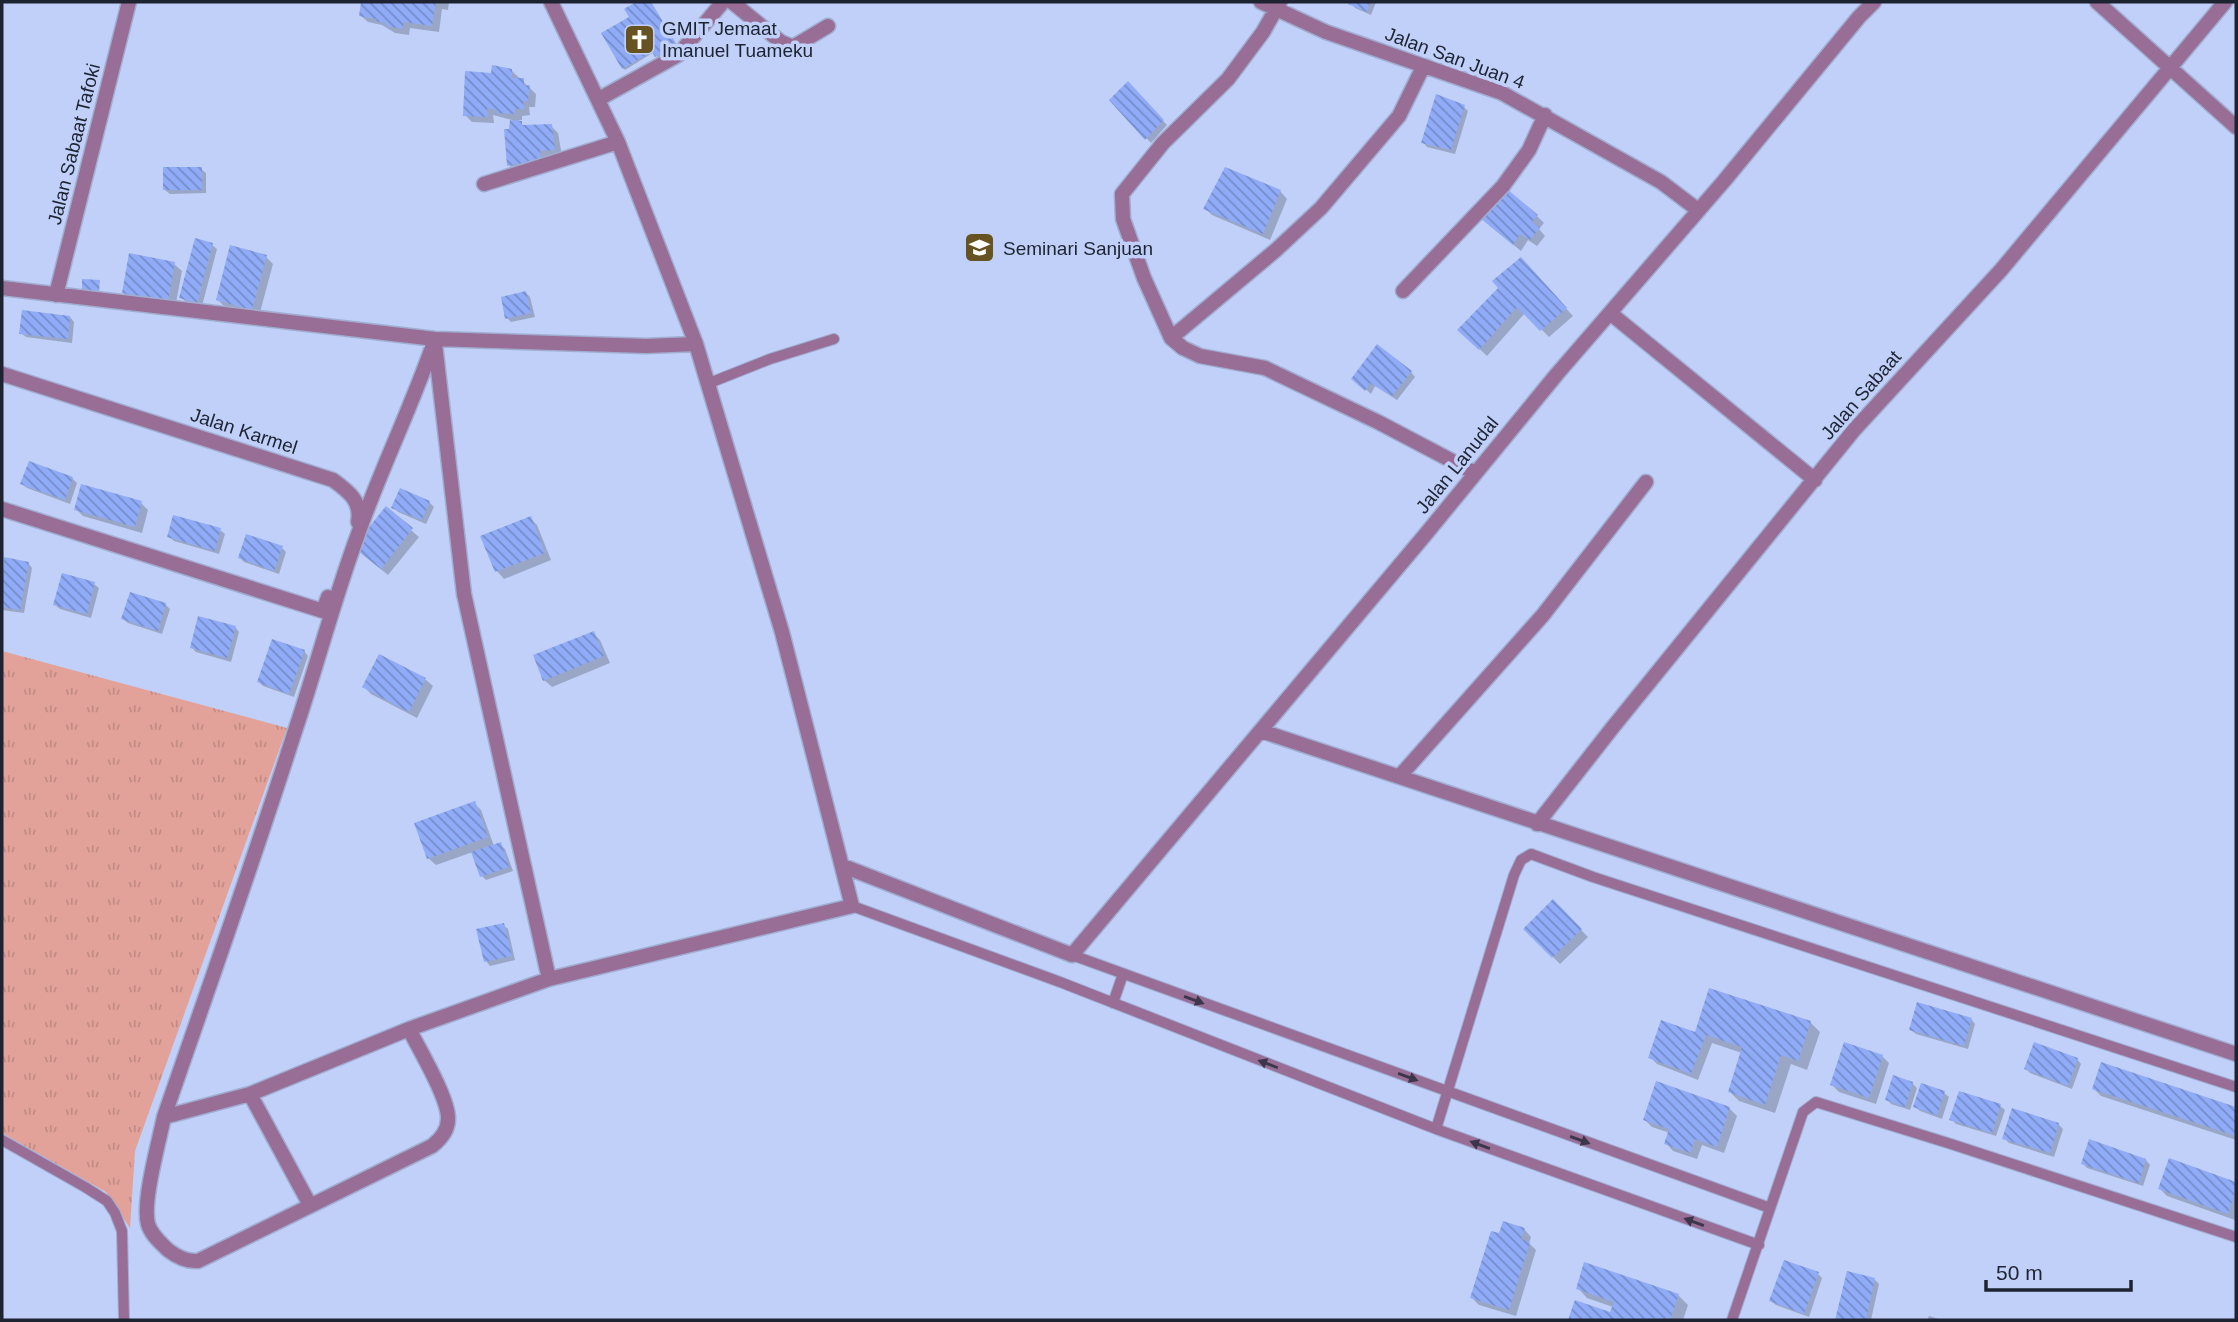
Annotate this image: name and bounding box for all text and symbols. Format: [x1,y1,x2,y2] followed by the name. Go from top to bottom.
[662,18,813,61] place label: GMIT Jemaat Imanuel Tuameku
[622,22,656,56] church icon: GMIT Jemaat Imanuel Tuameku
[1382,23,1528,93] street label: Jalan San Juan 4
[44,61,104,227] street label: Jalan Sabaat Tafoki
[963,231,997,265] school or university icon: Seminari Sanjuan
[1003,238,1153,259] place label: Seminari Sanjuan
[1817,346,1906,444] street label: Jalan Sabaat
[188,404,300,458] street label: Jalan Karmel
[1412,412,1502,518] street label: Jalan Lanudal
[1183,994,1204,1005] one-way arrow
[1257,1058,1278,1069] one-way arrow
[1397,1072,1418,1083] one-way arrow
[1570,1134,1591,1145] one-way arrow
[1470,1139,1491,1150] one-way arrow
[1684,1216,1705,1227] one-way arrow
[1986,1248,2131,1292] scale bar
[1996,1261,2043,1284] text: 50 m

